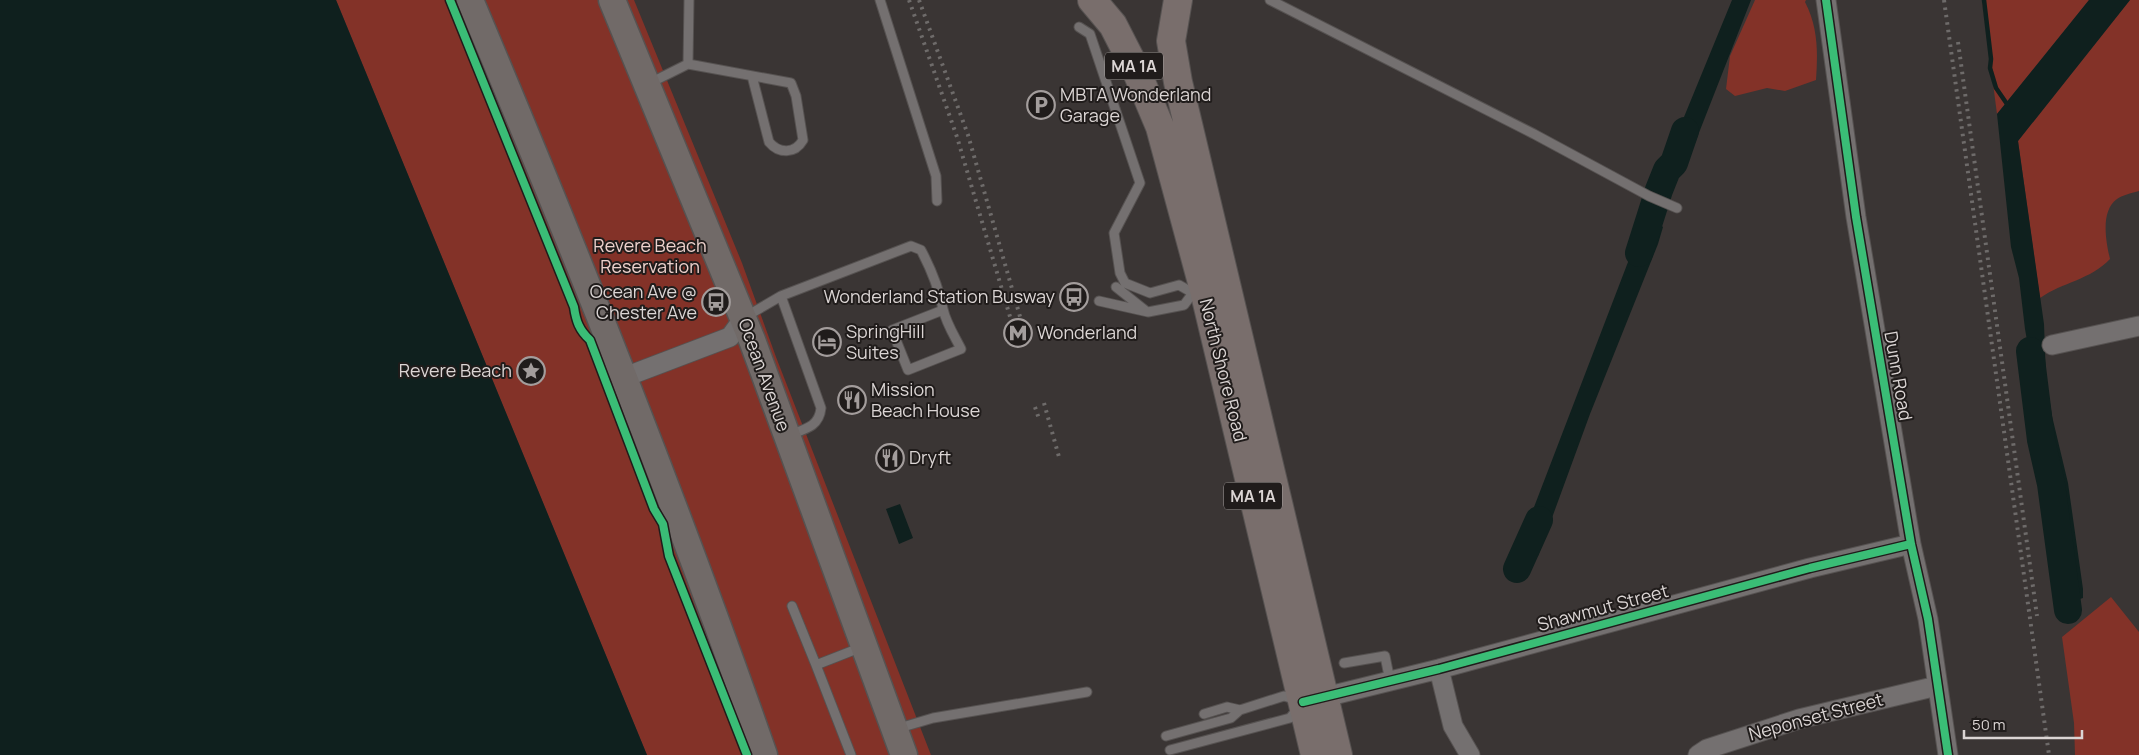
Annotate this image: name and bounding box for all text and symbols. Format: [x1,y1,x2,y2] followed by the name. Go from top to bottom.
[1105,52,1163,80] road number: MA 1A
[1060,82,1211,127] place label: MBTA Wonderland Garage
[1026,90,1056,120] parking icon: MBTA Wonderland Garage
[593,233,707,278] park label: Revere Beach Reservation
[590,279,697,324] place label: Ocean Ave @ Chester Ave
[1059,282,1089,312] bus stop icon: Wonderland Station Busway
[823,284,1056,308] place label: Wonderland Station Busway
[701,287,731,317] bus stop icon: Ocean Ave @ Chester Ave
[1195,296,1253,444] street label: North Shore Road
[733,315,797,435] street label: Ocean Avenue
[1003,318,1033,348] metro station icon: Wonderland
[846,319,925,364] place label: SpringHill Suites
[1037,320,1137,344] place label: Wonderland
[812,327,842,357] hotel icon: SpringHill Suites
[1879,329,1919,422] street label: Dunn Road
[516,356,546,386] place icon: Revere Beach
[399,358,512,382] place label: Revere Beach
[871,377,980,422] place label: Mission Beach House
[837,385,867,415] restaurant icon: Mission Beach House
[875,443,905,473] restaurant icon: Dryft
[909,445,951,469] place label: Dryft
[1224,482,1282,510] road number: MA 1A
[1534,578,1671,636] street label: Shawmut Street
[1746,687,1886,746] street label: Neponset Street
[1964,708,2082,740] scale bar
[1972,714,2006,735] text: 50 m

